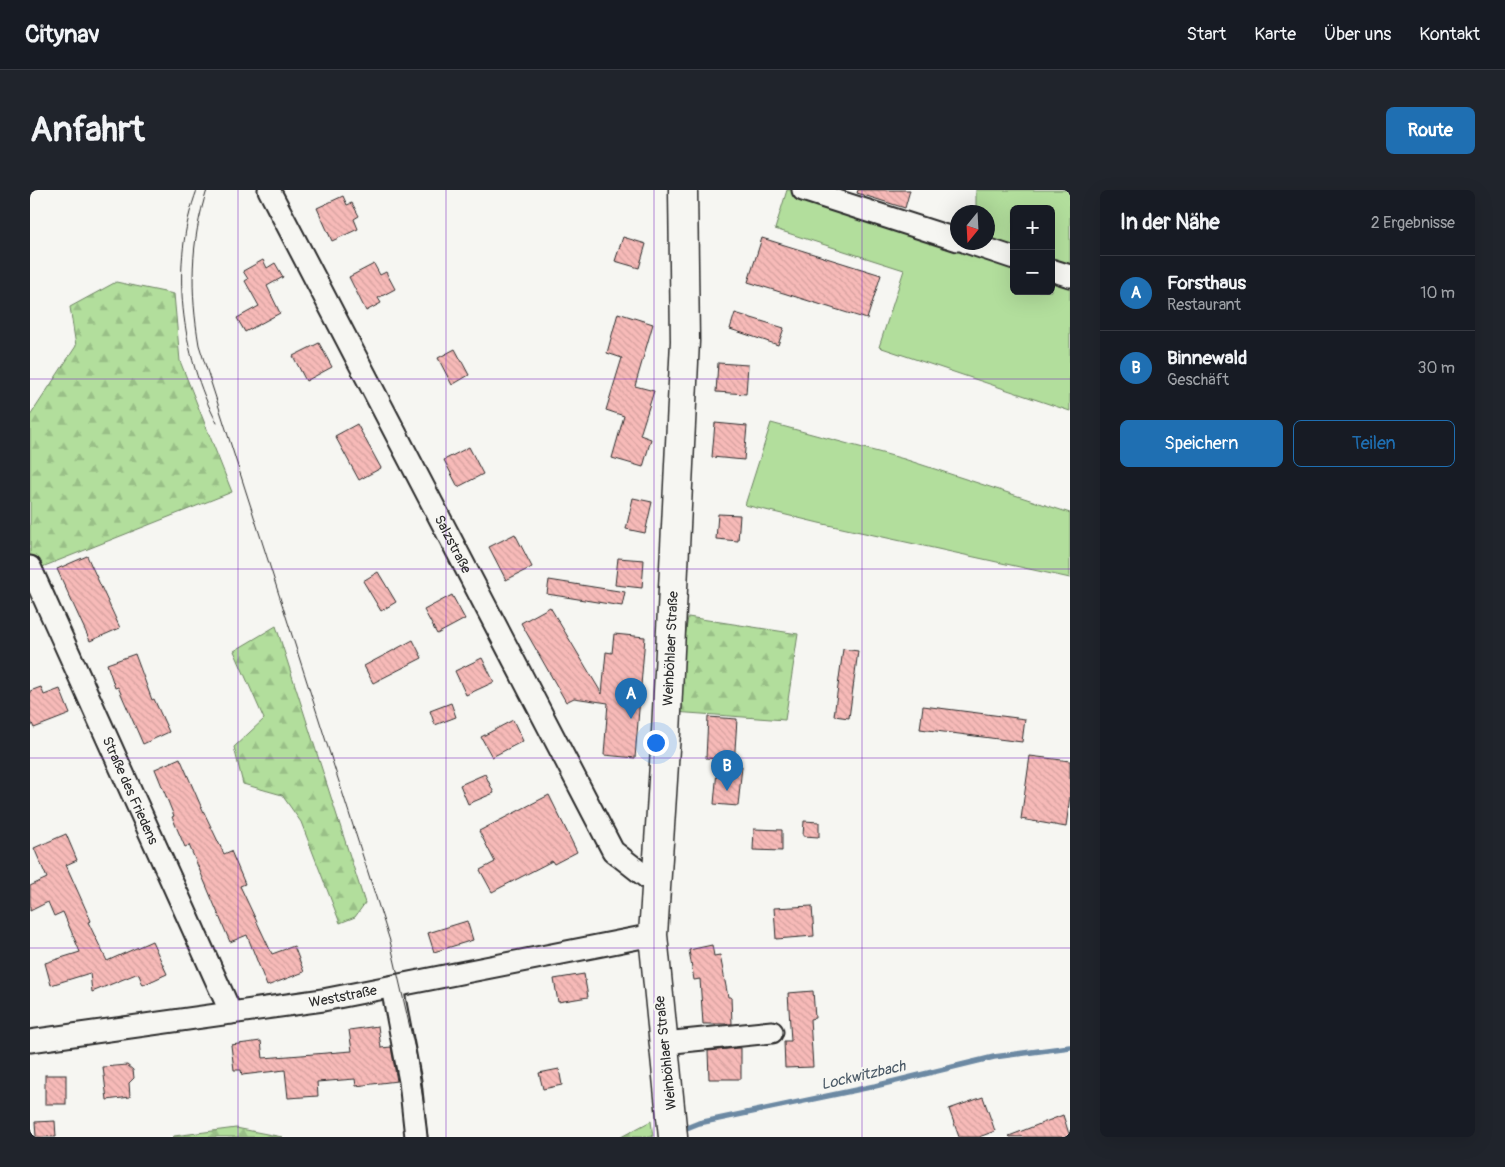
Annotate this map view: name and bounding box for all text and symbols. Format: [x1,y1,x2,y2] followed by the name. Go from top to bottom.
[25,20,100,49] text: Citynav
[1186,23,1226,46] text: Start
[1254,23,1296,46] text: Karte
[1324,23,1391,46] text: Über uns
[1419,23,1480,46] text: Kontakt
[1386,107,1475,154] button: Route
[30,108,145,152] text: Anfahrt
[950,205,995,250] north arrow
[1010,205,1055,295] map controls
[1010,205,1055,250] button: +
[1120,209,1220,236] text: In der Nähe
[1371,213,1455,233] text: 2 Ergebnisse
[1010,250,1055,295] button: −
[1167,271,1246,295] text: Forsthaus
[1131,283,1141,303] text: A
[1420,283,1455,303] text: 10 m
[1167,295,1241,315] text: Restaurant
[1167,346,1247,370] text: Binnewald
[1131,358,1141,378] text: B
[1417,358,1455,378] text: 30 m
[1167,370,1229,390] text: Geschäft
[1120,420,1283,467] button: Speichern
[1293,420,1455,467] button: Teilen
[431,512,475,576] street label: Salzstraße
[659,591,682,706] street label: Weinböhlaer Straße
[615,678,647,719] pin: A
[643,730,669,756] your location
[99,734,162,848] street label: Straße des Friedens
[711,750,743,791] pin: B
[308,982,378,1011] street label: Weststraße
[651,995,680,1111] street label: Weinböhlaer Straße
[819,1056,908,1094] water label: Lockwitzbach

